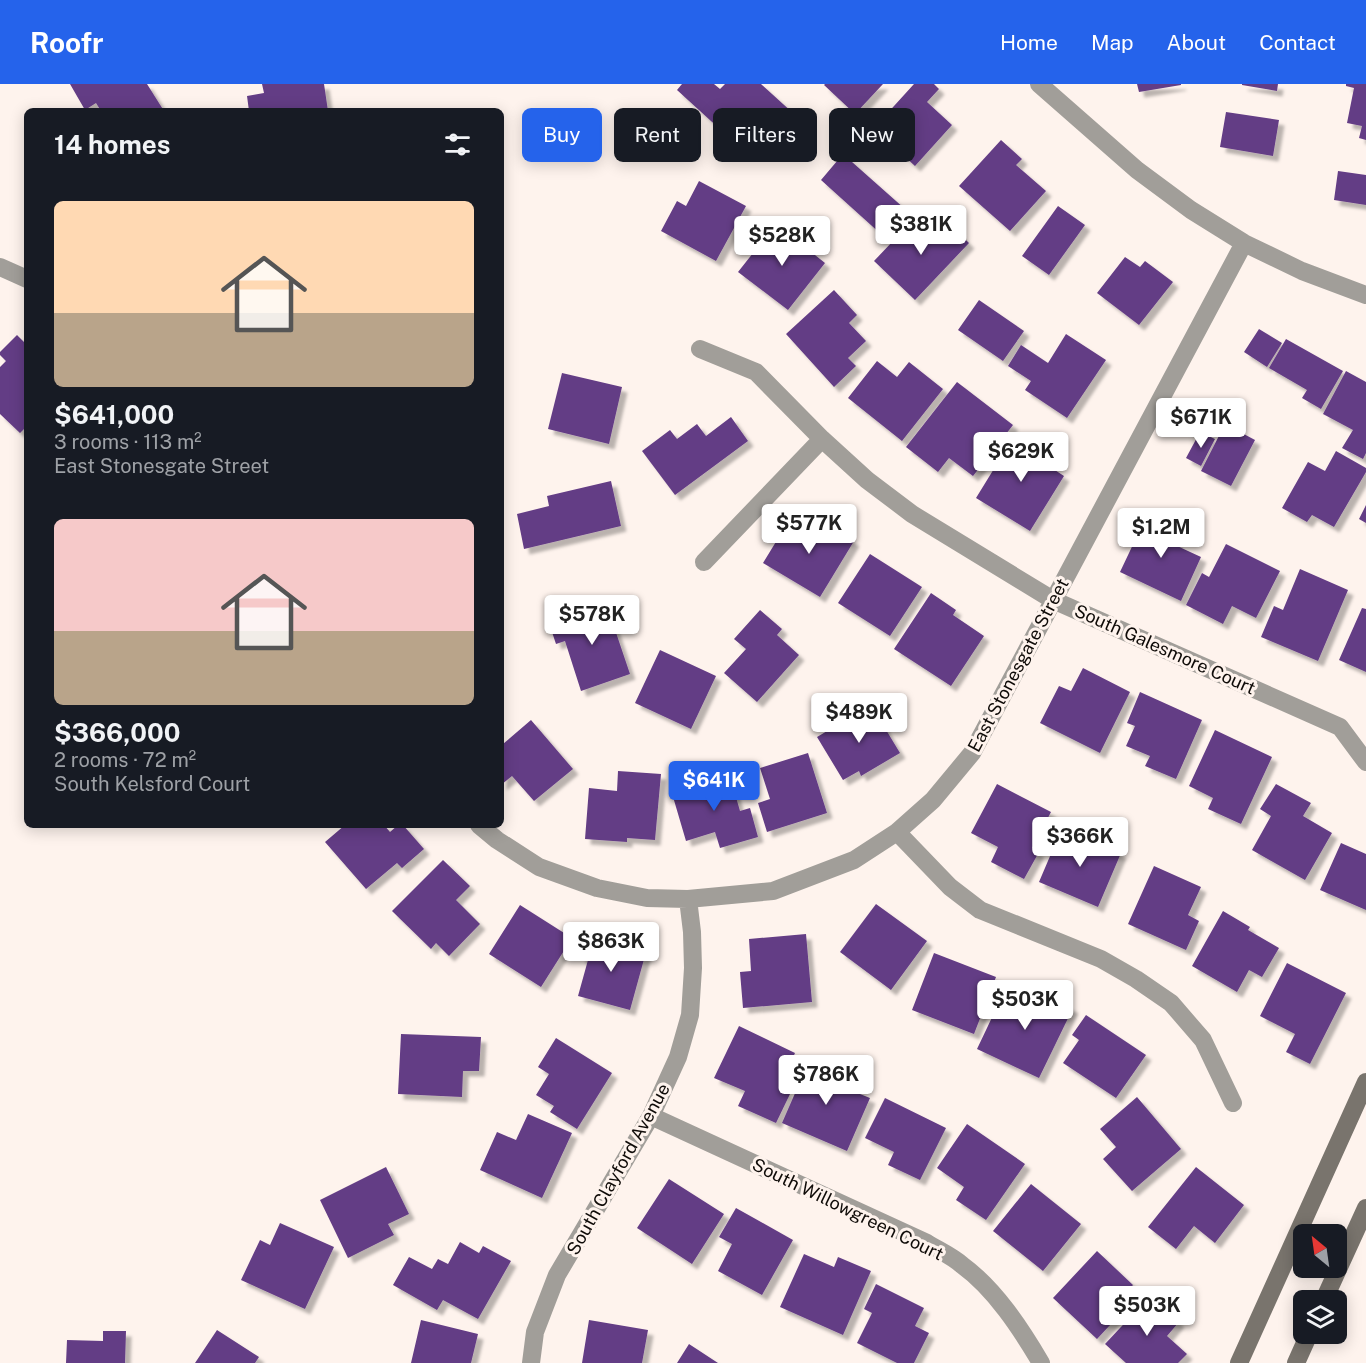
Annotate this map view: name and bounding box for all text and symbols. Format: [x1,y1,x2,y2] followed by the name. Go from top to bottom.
[30,26,103,59] text: Roofr
[1000,30,1058,55] text: Home
[1091,30,1134,55] text: Map
[1167,30,1226,55] text: About
[1259,30,1336,55] text: Contact
[522,108,602,162] chip: Buy
[614,108,701,162] chip: Rent
[713,108,817,162] chip: Filters
[829,108,915,162] chip: New
[441,128,474,161] icon: filters
[54,129,170,160] text: 14 homes
[879,205,963,256] pin: $381K
[889,212,953,236] text: $381K
[740,216,824,267] pin: $528K
[748,223,816,247] text: $528K
[210,240,318,348] icon: home
[1159,398,1243,449] pin: $671K
[54,399,174,430] text: $641,000
[1170,405,1232,429] text: $671K
[54,430,202,454] text: 3 rooms · 113 m²
[979,432,1063,483] pin: $629K
[987,439,1055,463] text: $629K
[54,454,269,478] text: East Stonesgate Street
[767,504,851,555] pin: $577K
[1119,508,1203,559] pin: $1.2M
[776,511,842,535] text: $577K
[1131,515,1191,539] text: $1.2M
[210,558,318,666] icon: home
[963,575,1073,755] street label: East Stonesgate Street
[550,595,634,646] pin: $578K
[1071,600,1259,698] street label: South Galesmore Court
[558,602,626,626] text: $578K
[817,693,901,744] pin: $489K
[825,700,893,724] text: $489K
[54,717,180,748] text: $366,000
[54,748,196,772] text: 2 rooms · 72 m²
[672,761,756,812] pin: $641K
[683,768,745,792] text: $641K
[54,772,250,796] text: South Kelsford Court
[1038,817,1122,868] pin: $366K
[1046,824,1114,848] text: $366K
[569,922,653,973] pin: $863K
[577,929,645,953] text: $863K
[983,980,1067,1031] pin: $503K
[991,987,1059,1011] text: $503K
[784,1055,868,1106] pin: $786K
[793,1062,859,1086] text: $786K
[562,1080,674,1258] street label: South Clayford Avenue
[749,1154,947,1264] street label: South Willowgreen Court
[1293,1224,1347,1278] north arrow
[1293,1224,1347,1344] map controls
[1105,1286,1189,1337] pin: $503K
[1293,1290,1347,1344] button: layers
[1113,1293,1181,1317] text: $503K

